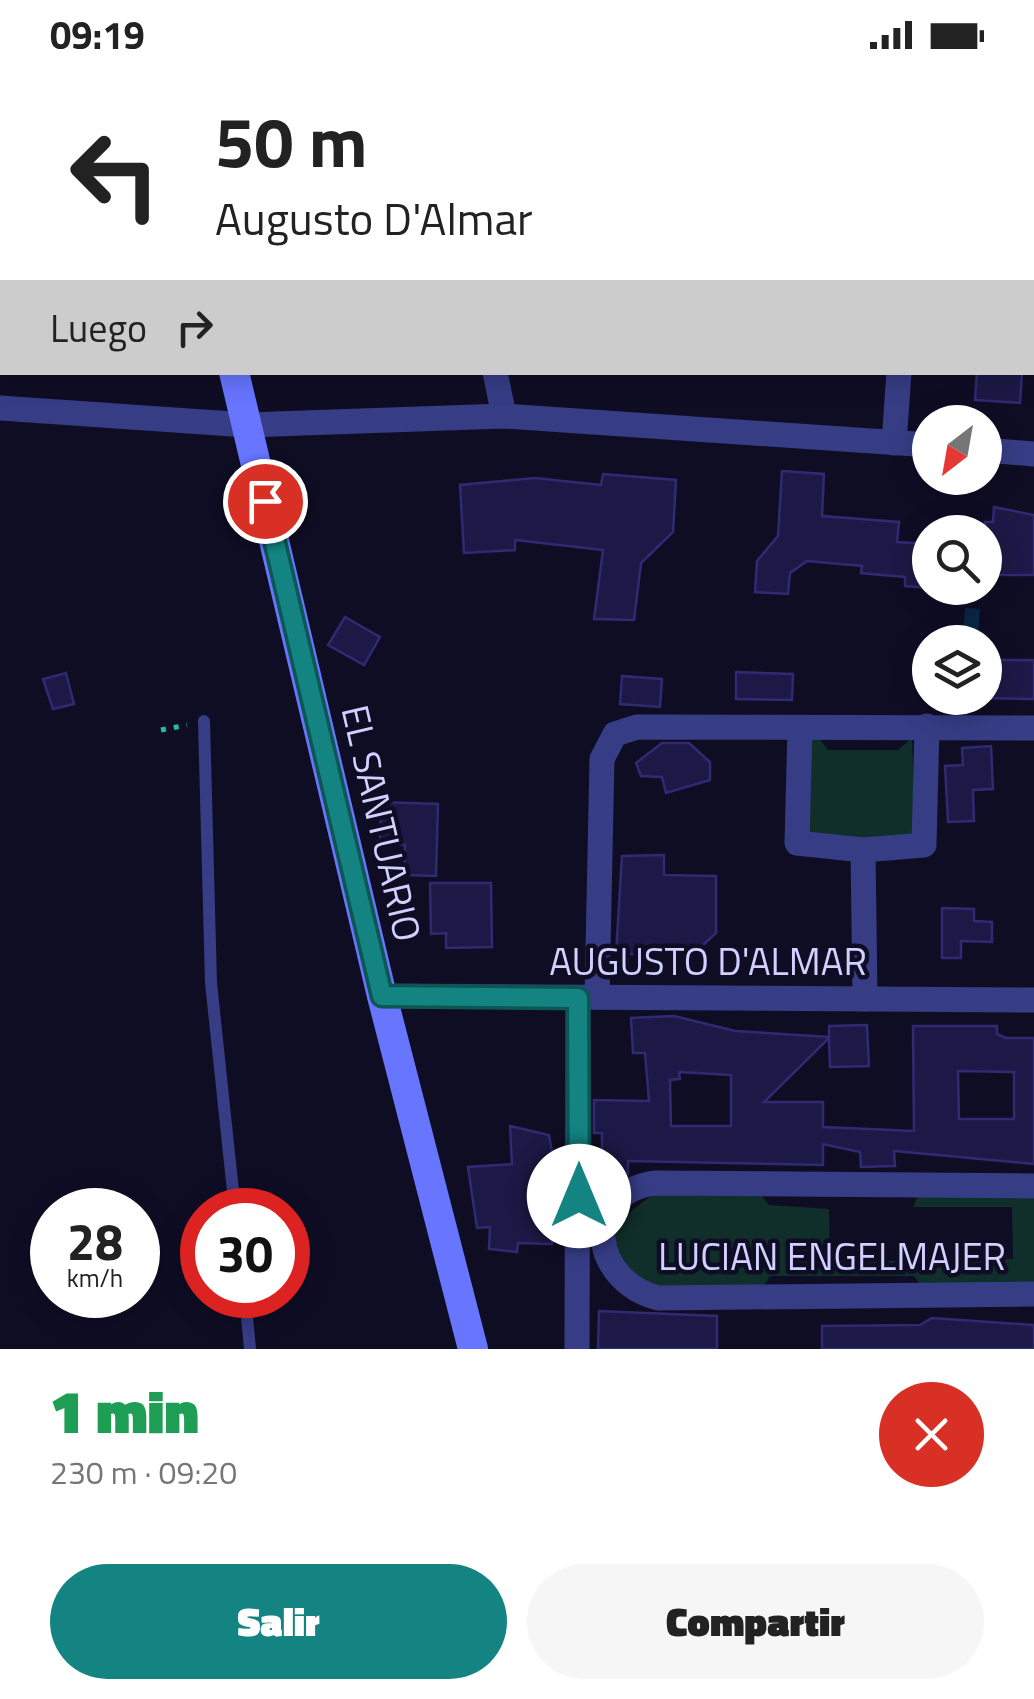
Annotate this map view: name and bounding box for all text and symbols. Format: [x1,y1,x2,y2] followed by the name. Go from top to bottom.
[50,6,145,64] text: 09:19
[215,88,368,194] text: 50 m
[50,110,180,240] icon: left
[215,184,533,252] text: Augusto D'Almar
[50,299,147,357] text: Luego
[167,300,222,355] icon: right
[912,405,1002,495] north arrow
[912,405,1002,715] map controls
[223,459,308,544] pin
[238,474,293,529] icon: arrive
[912,515,1002,605] button: search
[912,625,1002,715] button: layers
[327,699,437,947] street label: EL SANTUARIO
[549,932,867,990] street label: AUGUSTO D'ALMAR
[527,1144,631,1248] position arrow
[180,1188,310,1318] speed limit sign: 30
[67,1203,123,1279] text: 28
[658,1227,1006,1285] street label: LUCIAN ENGELMAJER
[67,1259,123,1297] text: km/h
[50,1365,199,1456] text: 1 min
[879,1382,984,1487] button: close
[50,1448,237,1496] text: 230 m · 09:20
[50,1564,507,1679] button: Salir
[527,1564,984,1679] button: Compartir

